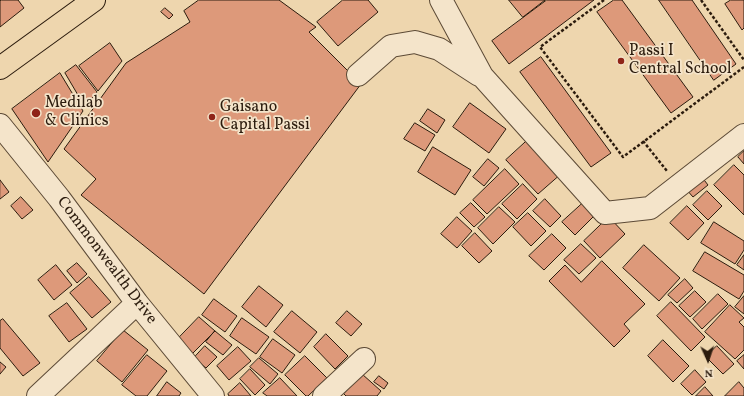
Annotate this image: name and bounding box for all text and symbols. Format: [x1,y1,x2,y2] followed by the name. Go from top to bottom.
[629,42,732,80] place label: Passi I Central School
[616,56,626,66] marker: Passi I Central School
[45,94,108,132] place label: Medilab & Clinics
[220,98,310,136] place label: Gaisano Capital Passi
[30,107,42,119] marker: Medilab & Clinics
[207,112,217,122] marker: Gaisano Capital Passi
[52,193,160,329] street label: Commonwealth Drive
[688,340,728,380] north arrow
[704,365,713,380] text: N

